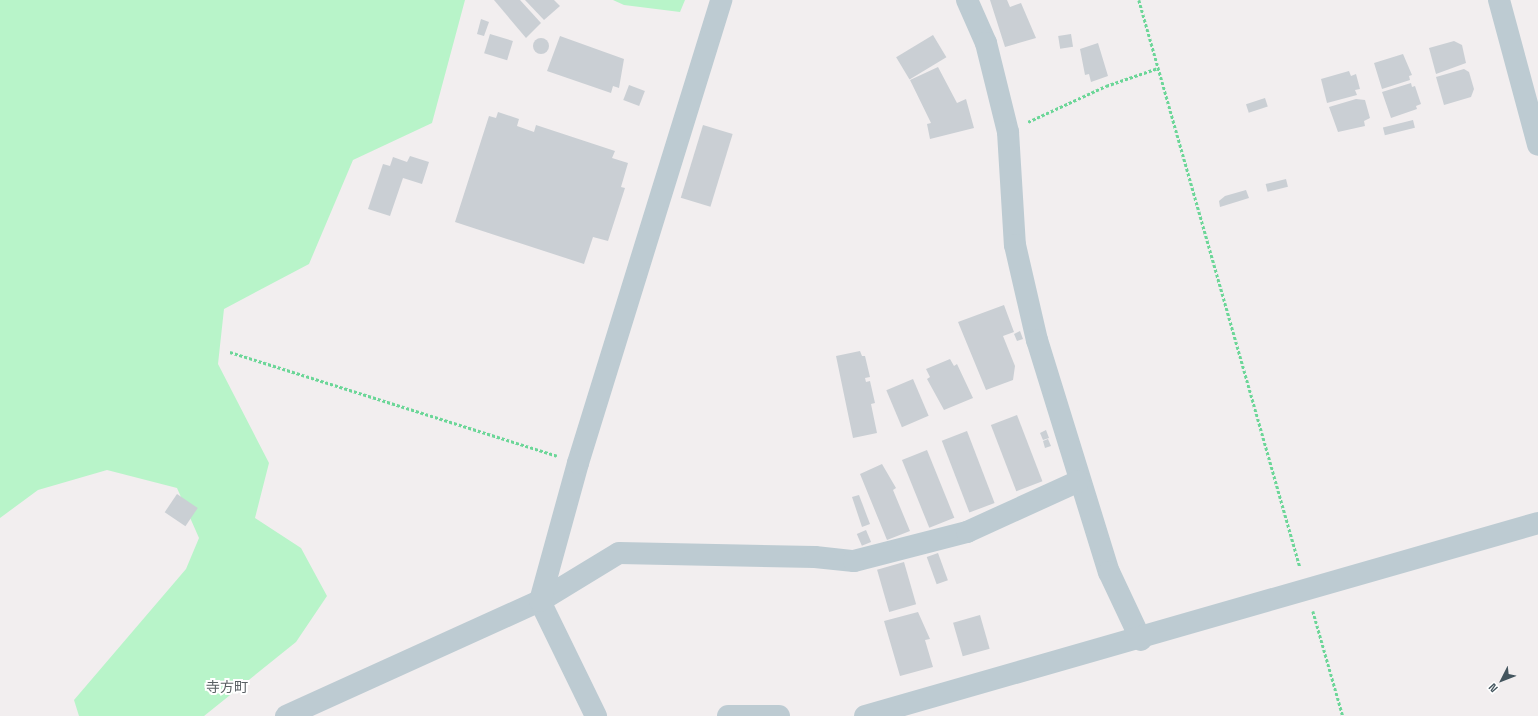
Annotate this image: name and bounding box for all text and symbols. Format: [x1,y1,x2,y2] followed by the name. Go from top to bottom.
[1482,660,1522,700] north arrow
[206,679,248,695] district label: 寺方町
[1485,681,1501,695] text: N

